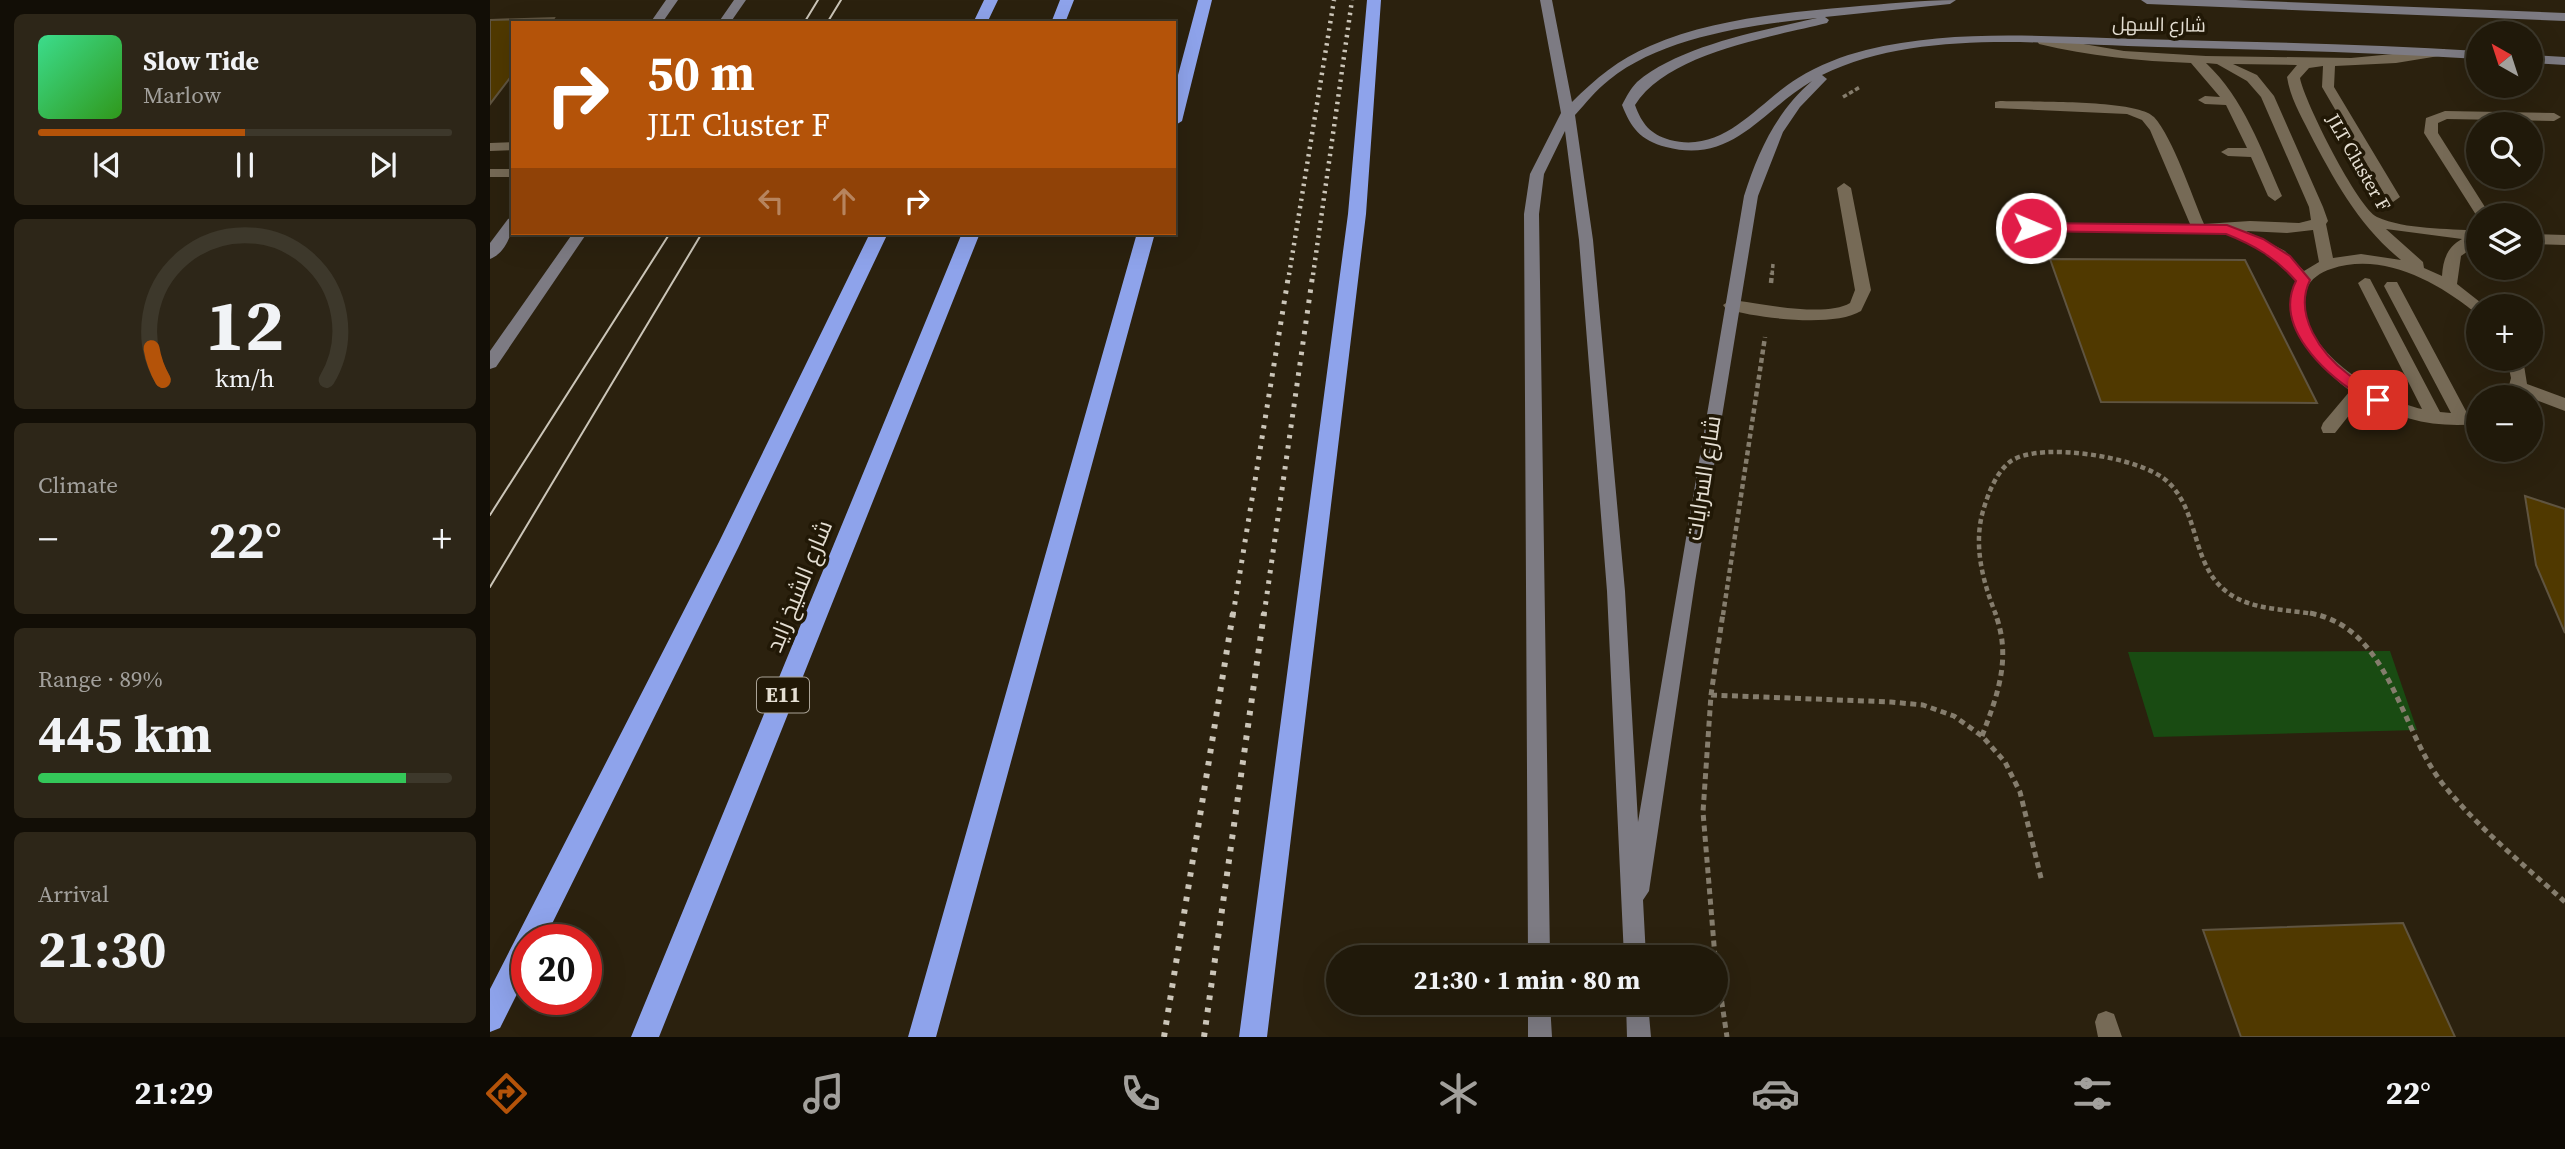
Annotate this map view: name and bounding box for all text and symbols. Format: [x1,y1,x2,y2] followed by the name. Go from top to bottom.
[2112,10,2206,39] street label: شارع السهل
[2466,21,2543,98] north arrow
[2466,21,2543,462] map controls
[647,39,755,106] text: 50 m
[143,43,259,79] text: Slow Tide
[532,49,623,140] icon: right
[143,79,221,111] text: Marlow
[647,103,830,147] text: JLT Cluster F
[2320,108,2397,216] street label: JLT Cluster F
[2466,112,2543,189] button: search
[88,146,126,184] icon: previous
[226,146,264,184] icon: pause
[364,146,402,184] icon: next
[752,182,790,220] icon: left
[825,182,863,220] icon: ahead
[898,182,936,220] icon: right
[1994,191,2068,265] position arrow
[2466,203,2543,280] button: layers
[206,275,284,374] text: 12
[2466,294,2543,371] button: +
[215,361,275,395] text: km/h
[2348,370,2408,430] pin
[2359,381,2397,419] icon: arrive
[2466,385,2543,462] button: −
[1677,413,1729,543] street label: شارع السرايات
[38,469,118,501] text: Climate
[208,504,282,575] text: 22°
[38,513,58,565] text: −
[432,513,452,565] text: +
[758,515,840,657] street label: شارع الشيخ زايد
[38,663,163,695] text: Range · 89%
[757,678,809,712] road number: E11
[38,698,212,769] text: 445 km
[38,878,109,910] text: Arrival
[38,913,166,984] text: 21:30
[511,924,602,1015] speed limit sign: 20
[1414,962,1640,998] text: 21:30 · 1 min · 80 m
[482,1069,531,1118] icon: directions
[799,1069,848,1118] icon: music
[1116,1069,1165,1118] icon: phone
[1434,1069,1483,1118] icon: climate
[1751,1069,1800,1118] icon: car
[2068,1069,2117,1118] icon: filters
[134,1071,213,1115] text: 21:29
[2386,1071,2431,1115] text: 22°

